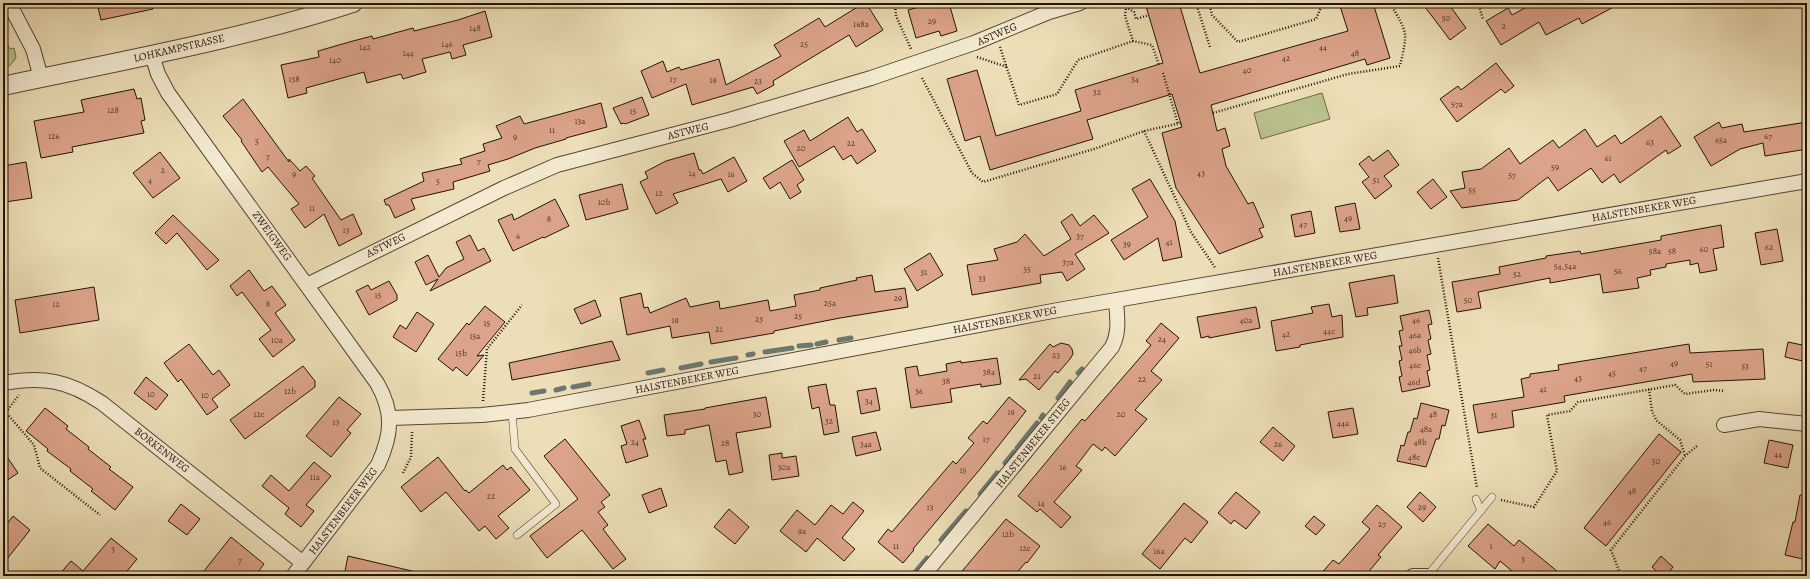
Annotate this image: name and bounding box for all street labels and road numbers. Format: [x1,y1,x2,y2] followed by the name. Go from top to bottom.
[974,19,1019,50] street label: ASTWEG
[132,30,226,66] street label: LOHKAMPSTRASSE
[665,119,710,144] street label: ASTWEG
[1591,192,1697,226] street label: HALSTENBEKER WEG
[249,208,295,264] street label: ZWEIGWEG
[363,229,408,261] street label: ASTWEG
[1272,247,1378,281] street label: HALSTENBEKER WEG
[952,303,1058,337] street label: HALSTENBEKER WEG
[634,363,740,397] street label: HALSTENBEKER WEG
[992,395,1074,491] street label: HALSTENBEKER STIEG
[131,424,193,476] street label: BORKENWEG
[305,464,381,558] street label: HALSTENBEKER WEG

